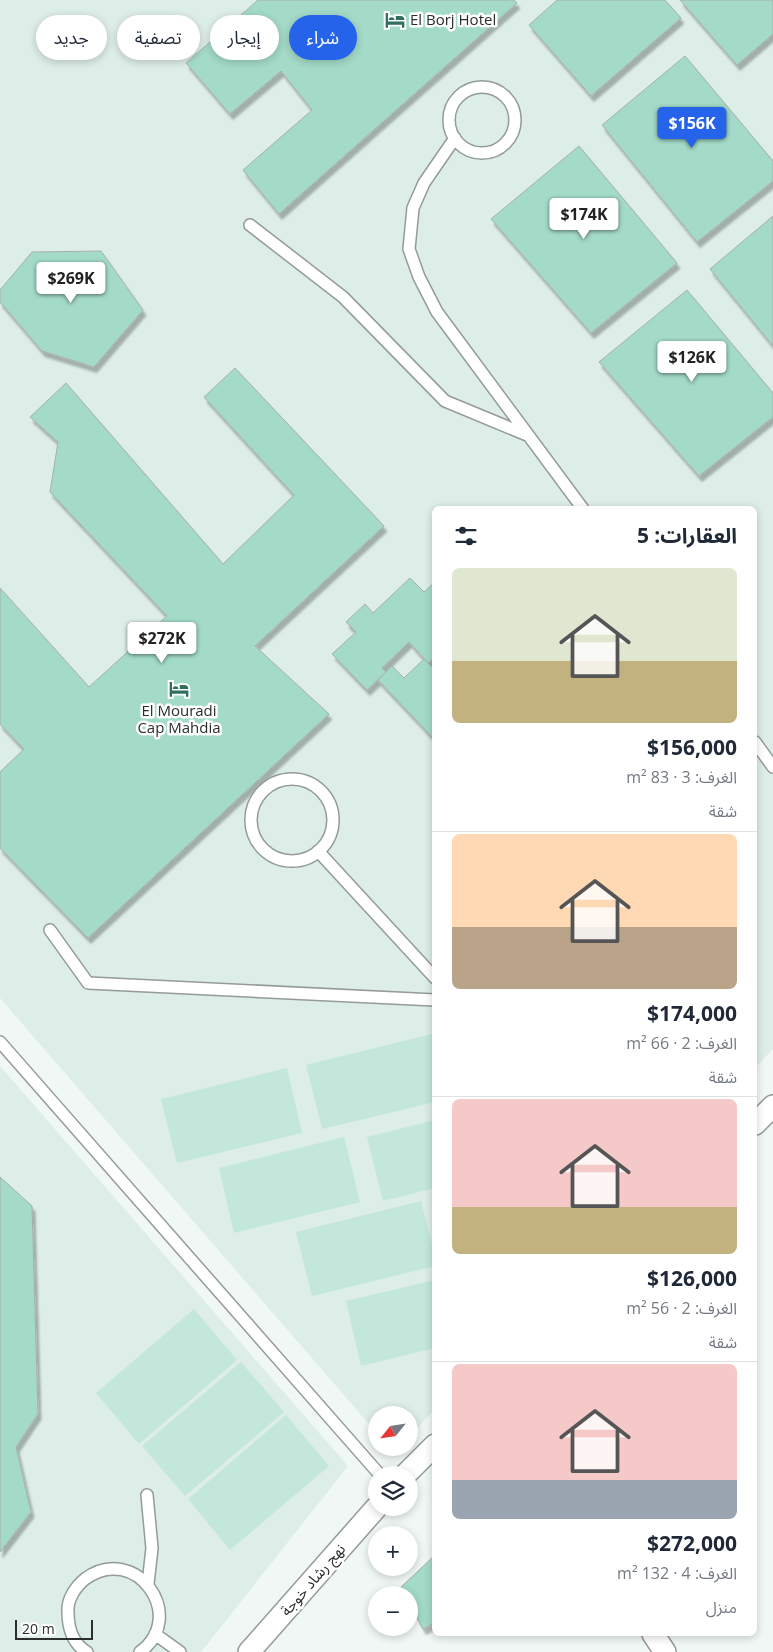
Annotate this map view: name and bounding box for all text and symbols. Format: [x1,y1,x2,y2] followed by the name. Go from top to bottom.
[384,9,406,31] hotel icon: El Borj Hotel
[410,9,496,29] place label: El Borj Hotel
[36,15,107,60] chip: جديد
[117,15,200,60] chip: تصفية
[210,15,279,60] chip: إيجار
[289,15,357,60] chip: شراء
[657,106,727,149] pin: $156K
[668,112,716,134] text: $156K
[549,198,619,240] pin: $174K
[560,203,608,225] text: $174K
[36,262,106,304] pin: $269K
[47,267,95,289] text: $269K
[657,340,727,383] pin: $126K
[668,346,716,368] text: $126K
[637,521,737,549] text: العقارات: 5
[452,522,480,550] icon: filters
[550,601,640,691] icon: home
[127,622,197,664] pin: $272K
[138,627,186,649] text: $272K
[168,678,190,700] hotel icon: El Mouradi Cap Mahdia
[137,700,221,737] place label: El Mouradi Cap Mahdia
[647,733,737,761] text: $156,000
[626,766,737,788] text: الغرف: 3 · 83 m²
[709,800,737,822] text: شقة
[550,866,640,956] icon: home
[647,999,737,1027] text: $174,000
[626,1032,737,1054] text: الغرف: 2 · 66 m²
[709,1066,737,1088] text: شقة
[550,1131,640,1221] icon: home
[647,1264,737,1292] text: $126,000
[626,1297,737,1319] text: الغرف: 2 · 56 m²
[709,1331,737,1353] text: شقة
[550,1396,640,1486] icon: home
[368,1406,418,1456] north arrow
[368,1406,418,1636] map controls
[368,1466,418,1516] button: layers
[368,1526,418,1576] button: +
[647,1529,737,1557] text: $272,000
[275,1539,351,1622] street label: نهج رشاد خوجة
[617,1562,737,1584] text: الغرف: 4 · 132 m²
[368,1586,418,1636] button: −
[706,1596,737,1618] text: منزل
[15,1617,92,1640] scale bar
[22,1619,55,1638] text: 20 m

